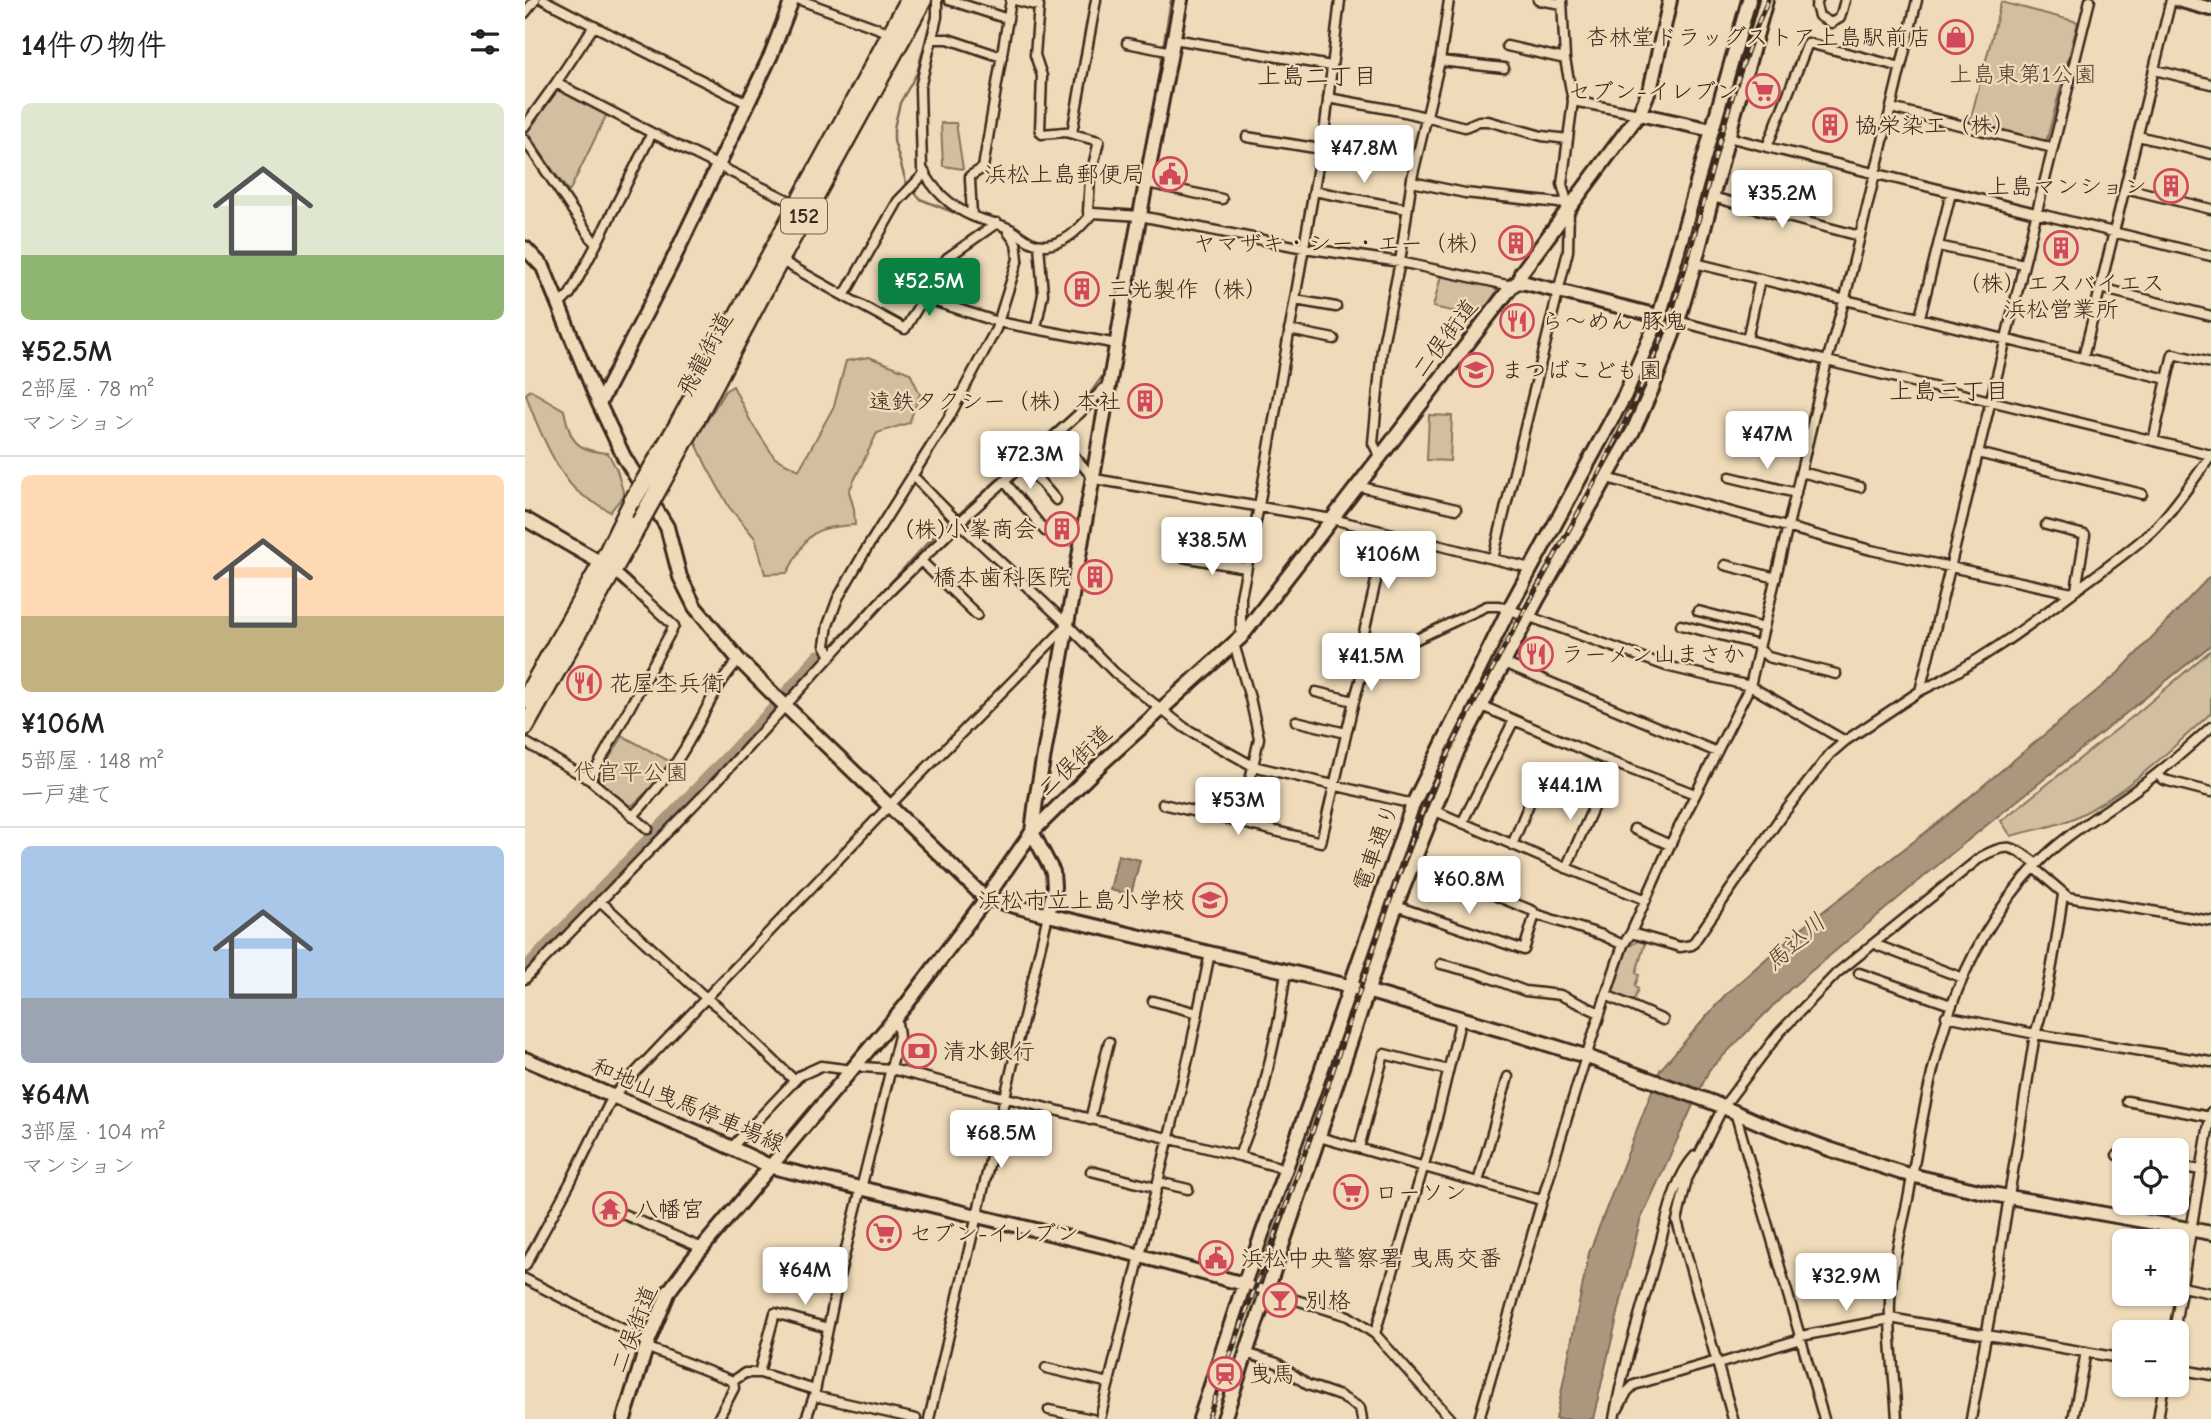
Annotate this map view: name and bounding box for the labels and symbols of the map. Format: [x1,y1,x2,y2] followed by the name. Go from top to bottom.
[1937,18,1975,56] shop icon: 杏林堂ドラッグストア上島駅前店
[1586,24,1931,51] place label: 杏林堂ドラッグストア上島駅前店
[1949,61,2097,88] park label: 上島東第1公園
[1257,62,1377,90] district label: 上島二丁目
[1744,72,1782,110] supermarket icon: セブン−イレブン
[1568,78,1739,105] place label: セブン−イレブン
[1811,106,1849,144] building icon: 協栄染工（株）
[1855,112,2016,139] place label: 協栄染工（株）
[1307,125,1421,185] pin: ¥47.8M
[1151,155,1189,193] public building icon: 浜松上島郵便局
[984,161,1145,188] place label: 浜松上島郵便局
[2152,167,2190,205] building icon: 上島マンション
[1725,170,1839,230] pin: ¥35.2M
[1987,173,2147,200] place label: 上島マンション
[781,198,827,234] road number: 152
[1497,224,1535,262] building icon: ヤマザキ・シー・エー（株）
[2042,229,2080,267] building icon: （株）エスバイエス 浜松営業所
[1193,230,1492,257] place label: ヤマザキ・シー・エー（株）
[872,258,986,318] pin: ¥52.5M
[1063,270,1101,308] building icon: 三光製作（株）
[1958,270,2165,323] place label: （株）エスバイエス 浜松営業所
[1107,276,1268,303] place label: 三光製作（株）
[1407,293,1483,383] street label: 二俣街道
[1498,302,1536,340] restaurant icon: ら～めん 豚鬼
[671,307,739,401] street label: 飛龍街道
[1541,308,1687,335] place label: ら～めん 豚鬼
[1457,351,1495,389] school or university icon: まつばこども園
[1501,357,1662,384] place label: まつばこども園
[1889,377,2009,405] district label: 上島三丁目
[1126,382,1164,420] building icon: 遠鉄タクシー（株）本社
[868,388,1121,415] place label: 遠鉄タクシー（株）本社
[1726,412,1808,471] pin: ¥47M
[973,432,1087,491] pin: ¥72.3M
[1043,510,1081,548] building icon: (株)小峯商会
[906,516,1037,543] place label: (株)小峯商会
[1155,518,1269,577] pin: ¥38.5M
[1339,532,1437,591] pin: ¥106M
[1076,558,1114,596] building icon: 橋本歯科医院
[933,564,1071,591] place label: 橋本歯科医院
[1314,634,1428,693] pin: ¥41.5M
[1517,635,1555,673] restaurant icon: ラーメン山まさか
[1561,641,1745,668] place label: ラーメン山まさか
[565,664,603,702] restaurant icon: 花屋杢兵衛
[609,670,724,697] place label: 花屋杢兵衛
[1033,719,1117,803] street label: 二俣街道
[574,759,689,786] park label: 代官平公園
[1513,762,1627,822] pin: ¥44.1M
[1197,778,1279,837] pin: ¥53M
[1348,799,1404,895] street label: 電車通り
[1412,856,1526,916] pin: ¥60.8M
[1191,881,1229,919] school or university icon: 浜松市立上島小学校
[978,887,1185,914] place label: 浜松市立上島小学校
[1759,908,1831,976] water label: 馬込川
[900,1032,938,1070] bank icon: 清水銀行
[943,1038,1035,1065] place label: 清水銀行
[587,1052,789,1158] street label: 和地山曳馬停車場線
[944,1110,1058,1170] pin: ¥68.5M
[1332,1173,1370,1211] supermarket icon: ローソン
[1375,1179,1467,1206] place label: ローソン
[591,1190,629,1228] temple icon: 八幡宮
[635,1196,704,1223] place label: 八幡宮
[865,1214,903,1252] supermarket icon: セブン-イレブン
[909,1220,1079,1247] place label: セブン-イレブン
[1197,1239,1235,1277] public building icon: 浜松中央警察署 曳馬交番
[1241,1245,1502,1272] place label: 浜松中央警察署 曳馬交番
[764,1248,846,1307] pin: ¥64M
[1789,1254,1903,1313] pin: ¥32.9M
[605,1281,663,1377] street label: 二俣街道
[1261,1281,1299,1319] bar icon: 別格
[1305,1287,1351,1314] place label: 別格
[1206,1355,1244,1393] station icon: 曳馬
[1249,1361,1295,1388] place label: 曳馬

